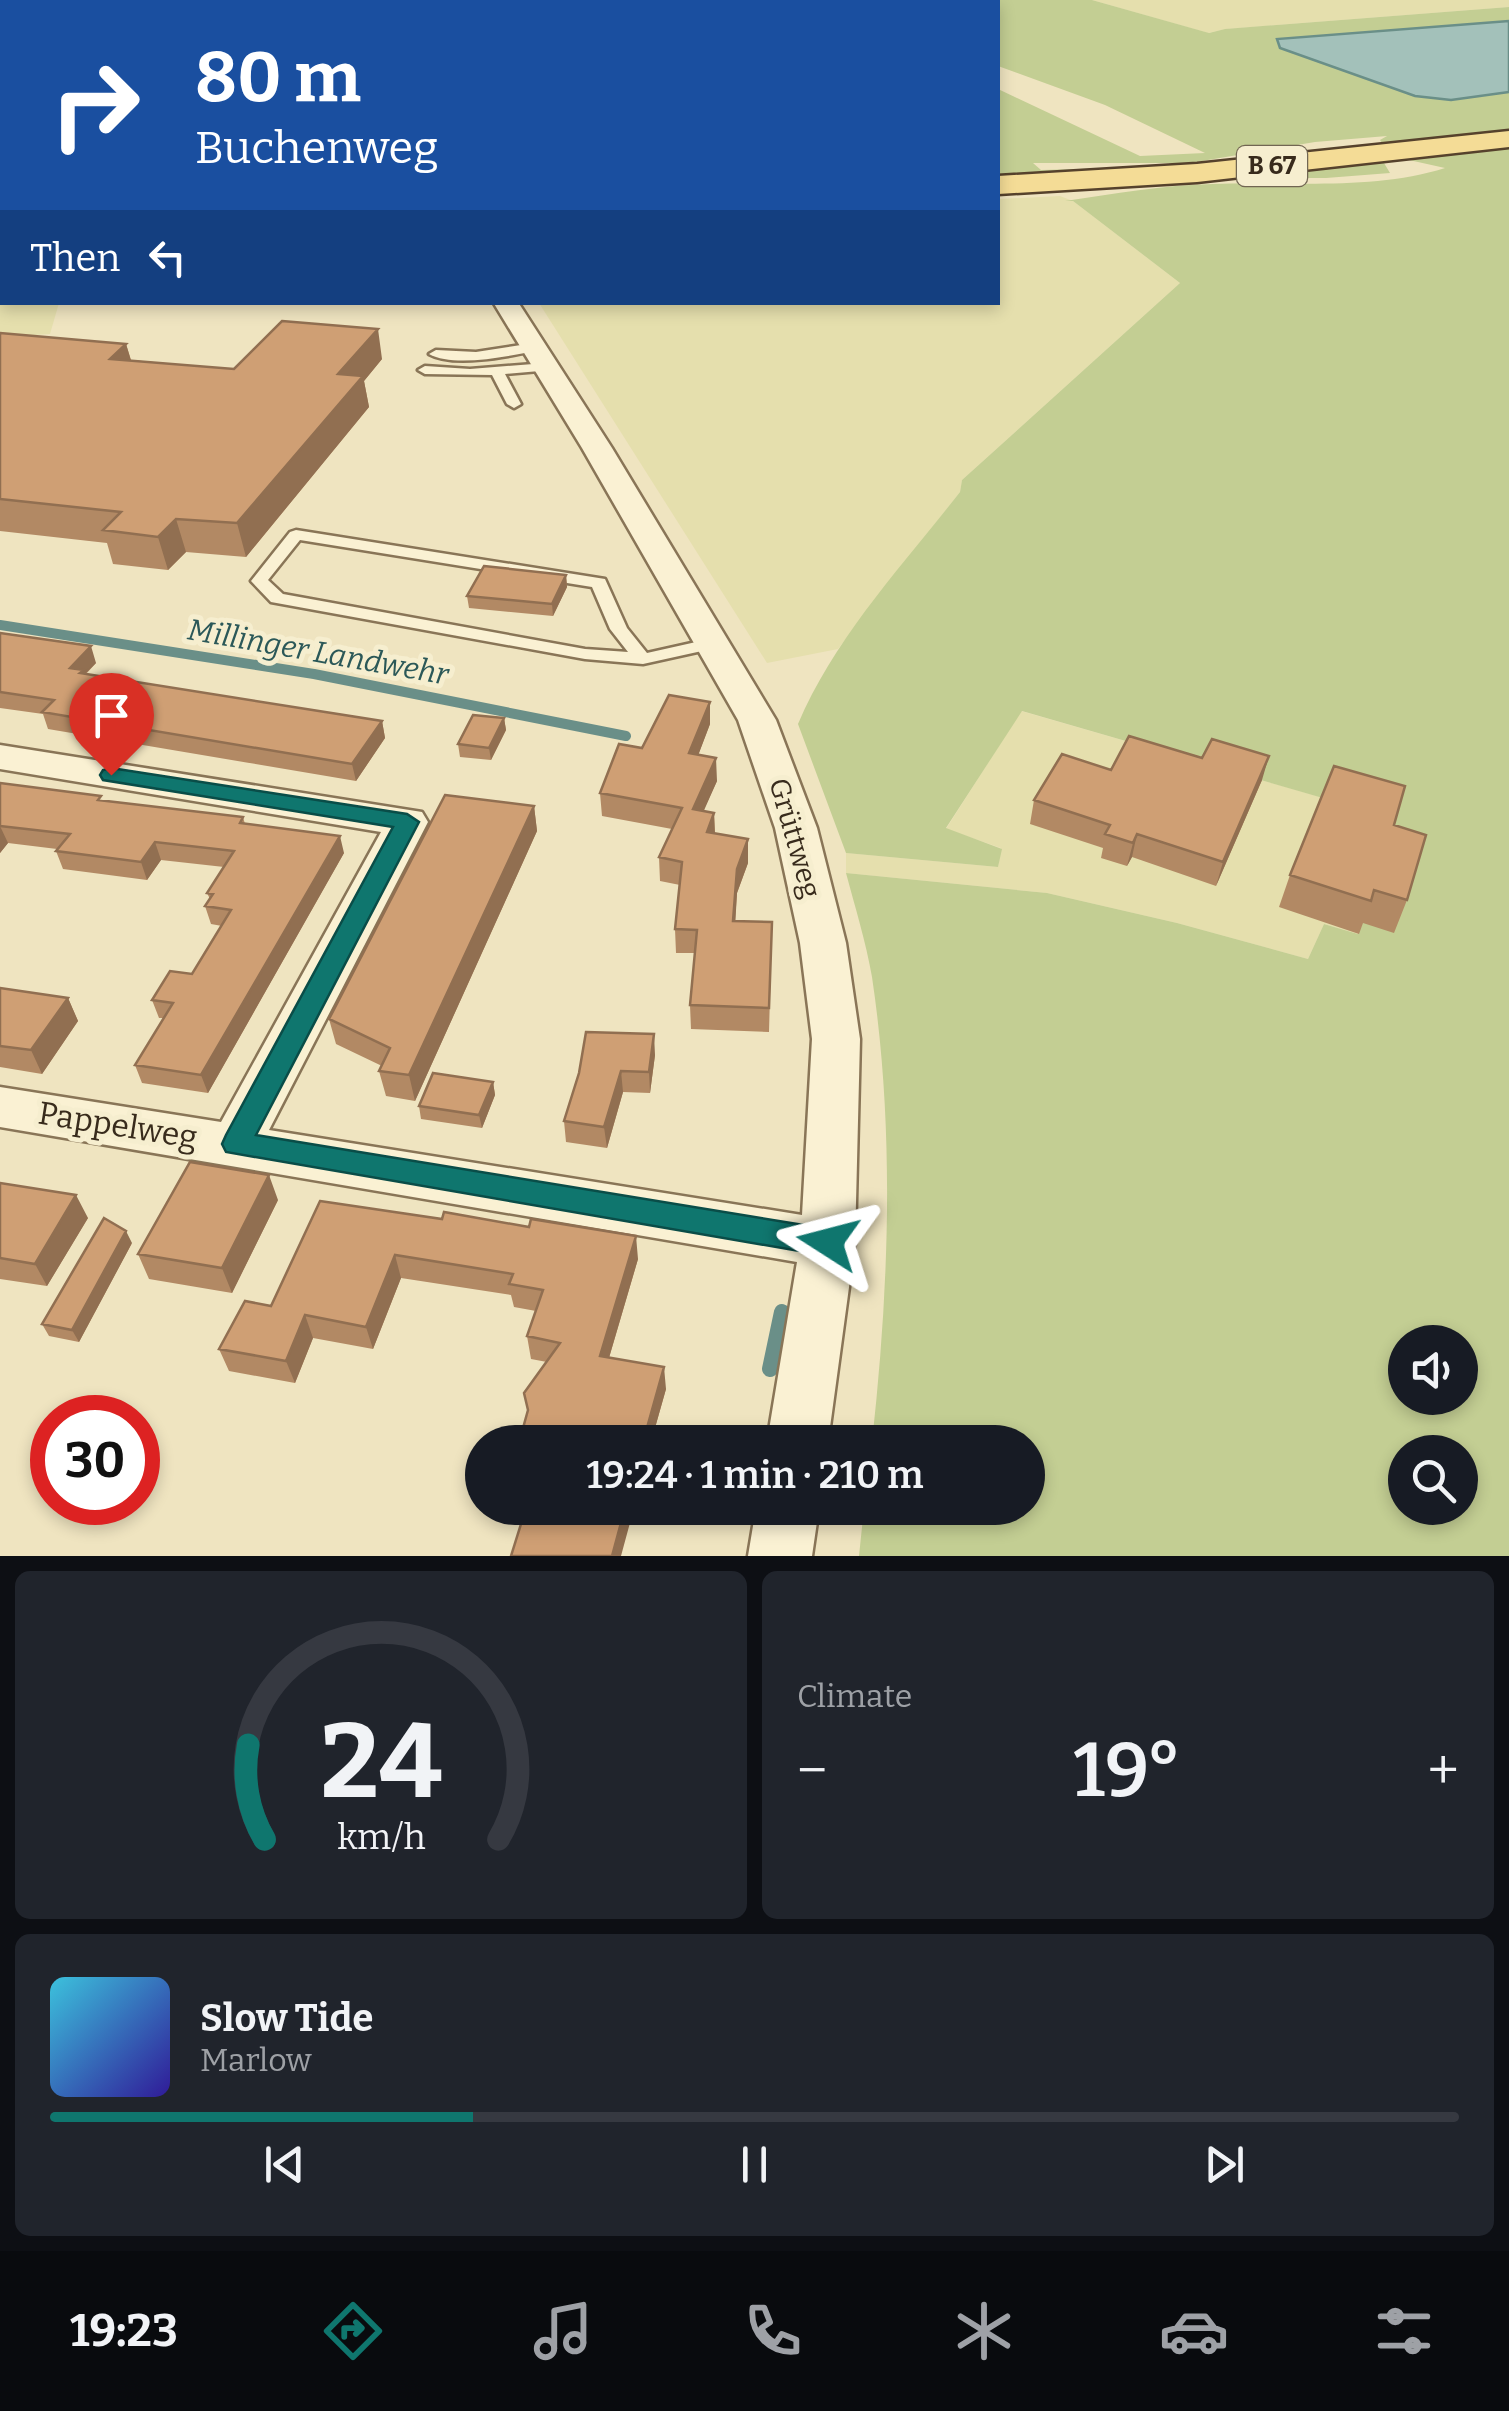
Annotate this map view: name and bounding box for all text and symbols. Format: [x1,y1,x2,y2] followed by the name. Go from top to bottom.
[195,36,361,120] text: 80 m
[30,40,160,170] icon: right
[195,121,438,175] text: Buchenweg
[1237,146,1307,186] road number: B 67
[140,230,195,285] icon: left
[30,235,120,281] text: Then
[185,611,453,693] water label: Millinger Landwehr
[69,673,154,776] pin
[84,688,139,743] icon: arrive
[762,774,828,902] street label: Grüttweg
[36,1094,200,1156] street label: Pappelweg
[776,1190,880,1294] position arrow
[1388,1325,1478,1525] map controls
[1388,1325,1478,1415] button: sound
[30,1395,160,1525] speed limit sign: 30
[1388,1435,1478,1525] button: search
[586,1452,924,1498] text: 19:24 · 1 min · 210 m
[797,1677,912,1715] text: Climate
[320,1700,442,1825] text: 24
[1073,1726,1182,1816] text: 19°
[797,1738,827,1804] text: −
[1428,1738,1459,1804] text: +
[337,1816,425,1858] text: km/h
[200,1995,373,2041] text: Slow Tide
[200,2041,312,2079] text: Marlow
[257,2137,312,2192] icon: previous
[727,2137,782,2192] icon: pause
[1197,2137,1252,2192] icon: next
[318,2296,388,2366] icon: directions
[528,2296,598,2366] icon: music
[738,2296,808,2366] icon: phone
[949,2296,1019,2366] icon: climate
[1159,2296,1229,2366] icon: car
[1369,2296,1439,2366] icon: filters
[70,2304,178,2358] text: 19:23

